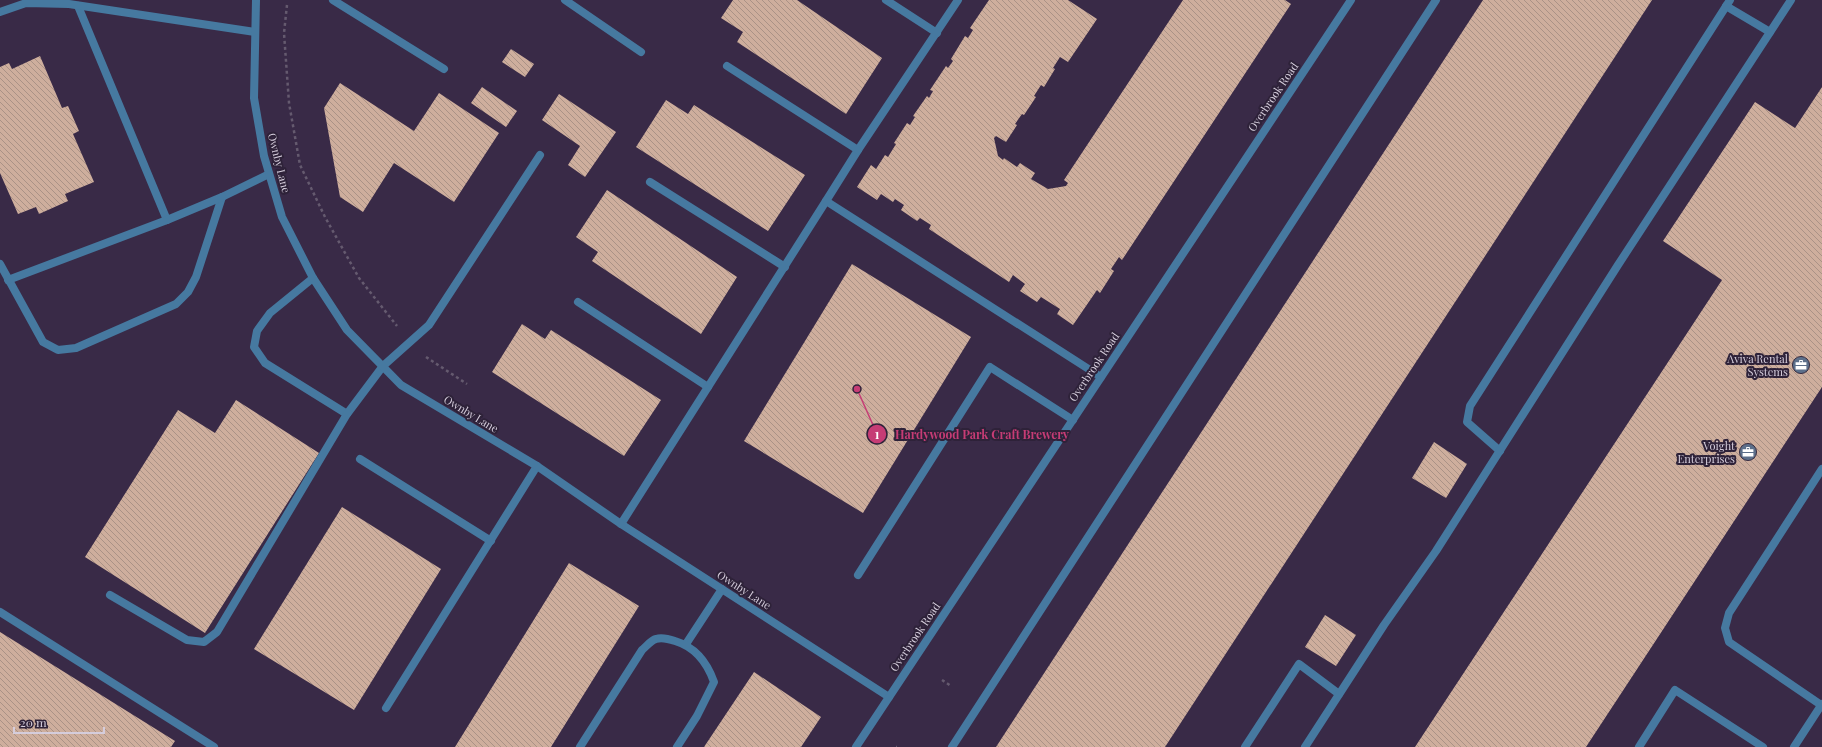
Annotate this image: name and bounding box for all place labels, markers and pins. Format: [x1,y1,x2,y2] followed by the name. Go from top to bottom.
[1726,351,1788,379] place label: Aviva Rental Systems
[1791,355,1811,375] office icon: Aviva Rental Systems
[867,422,1077,446] callout: Hardywood Park Craft Brewery
[1677,438,1735,466] place label: Voight Enterprises
[1738,442,1758,462] office icon: Voight Enterprises

